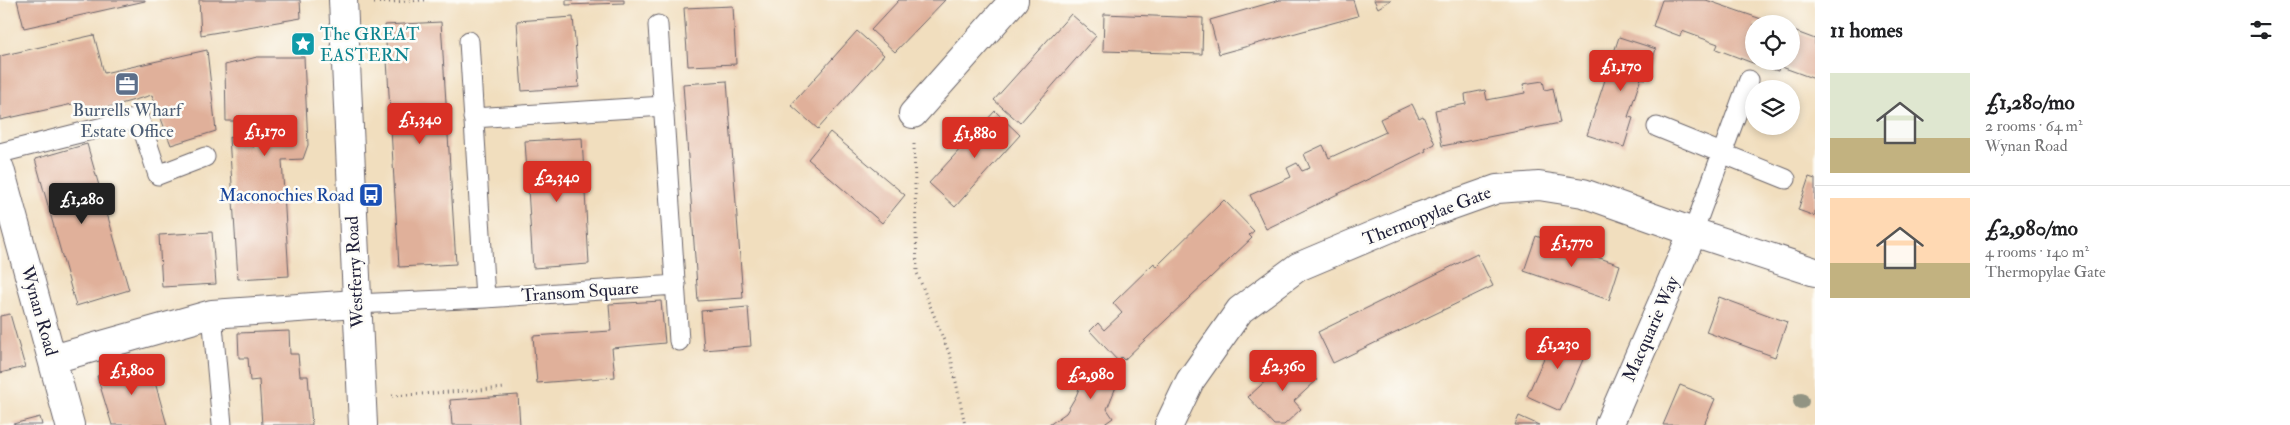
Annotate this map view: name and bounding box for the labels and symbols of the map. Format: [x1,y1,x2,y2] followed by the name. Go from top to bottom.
[320,23,420,67] place label: The GREAT EASTERN
[290,31,316,57] place icon: The GREAT EASTERN
[1580,49,1662,92] pin: £1,170
[114,71,140,97] office icon: Burrells Wharf Estate Office
[72,99,185,143] place label: Burrells Wharf Estate Office
[379,102,461,145] pin: £1,340
[224,114,306,157] pin: £1,170
[934,116,1016,159] pin: £1,880
[516,160,598,203] pin: £2,340
[1360,181,1495,251] street label: Thermopylae Gate
[41,182,123,225] pin: £1,280
[358,182,384,208] bus stop icon: Maconochies Road
[219,184,354,207] place label: Maconochies Road
[341,215,369,330] street label: Westferry Road
[1531,226,1613,268] pin: £1,770
[15,262,63,359] street label: Wynan Road
[1618,272,1685,385] street label: Macquarie Way
[520,276,640,308] street label: Transom Square
[1517,328,1599,370] pin: £1,230
[1242,350,1324,392] pin: £2,360
[91,354,173,396] pin: £1,800
[1050,358,1132,400] pin: £2,980

